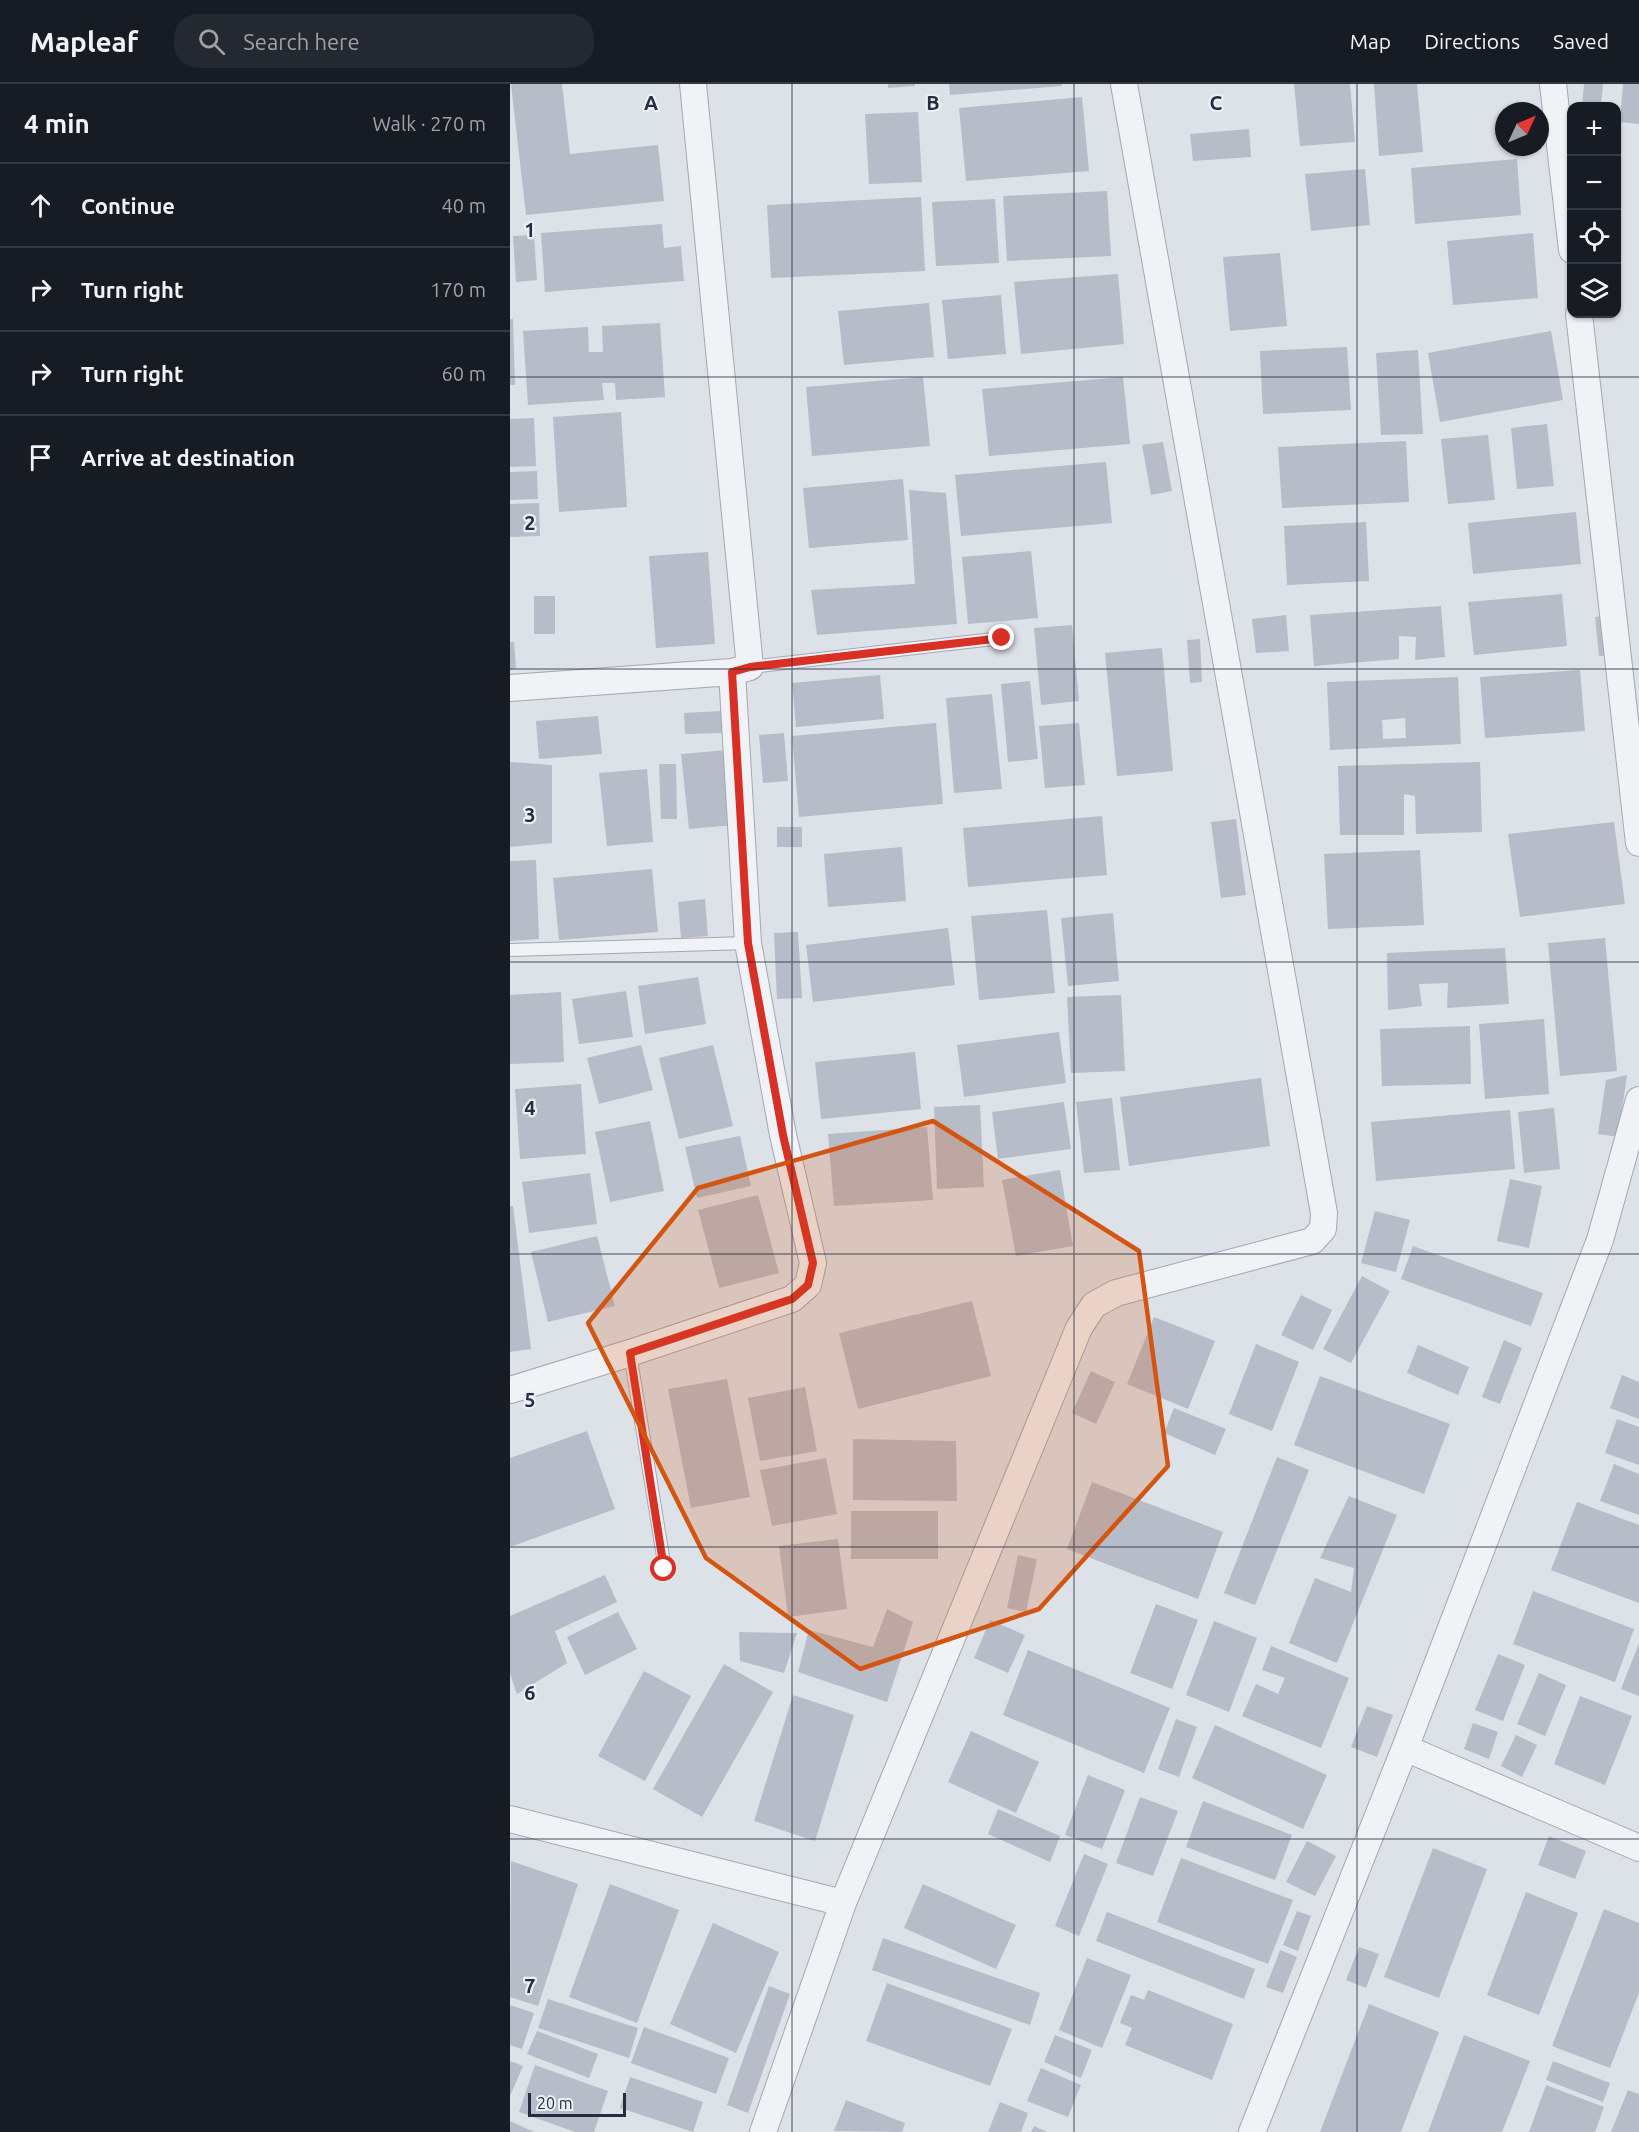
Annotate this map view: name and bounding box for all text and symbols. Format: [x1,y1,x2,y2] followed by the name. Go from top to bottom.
[174,14,594,68] search box
[195,25,228,58] icon: search
[30,26,138,57] text: Mapleaf
[243,29,360,54] text: Search here
[1350,29,1391,53] text: Map
[1424,29,1520,53] text: Directions
[1553,29,1609,53] text: Saved
[644,91,658,114] text: A
[926,91,940,114] text: B
[1210,91,1223,114] text: C
[1495,102,1549,156] north arrow
[1567,102,1621,318] map controls
[1567,102,1621,156] button: +
[24,109,90,138] text: 4 min
[373,112,486,135] text: Walk · 270 m
[1567,156,1621,210] button: −
[24,189,57,222] icon: ahead
[81,193,175,218] text: Continue
[442,194,486,217] text: 40 m
[1567,210,1621,264] button: locate
[524,218,536,241] text: 1
[1567,264,1621,318] button: layers
[24,273,57,306] icon: right
[81,277,183,302] text: Turn right
[430,278,486,301] text: 170 m
[24,357,57,390] icon: right
[81,361,183,386] text: Turn right
[442,362,486,385] text: 60 m
[24,441,57,474] icon: arrive
[81,445,295,470] text: Arrive at destination
[524,511,536,534] text: 2
[988,624,1014,650] route end
[524,803,536,826] text: 3
[524,1096,536,1119] text: 4
[524,1388,536,1411] text: 5
[650,1555,676,1581] route start
[524,1681,536,1704] text: 6
[524,1974,536,1997] text: 7
[528,2090,626,2118] scale bar
[537,2094,573,2112] text: 20 m

